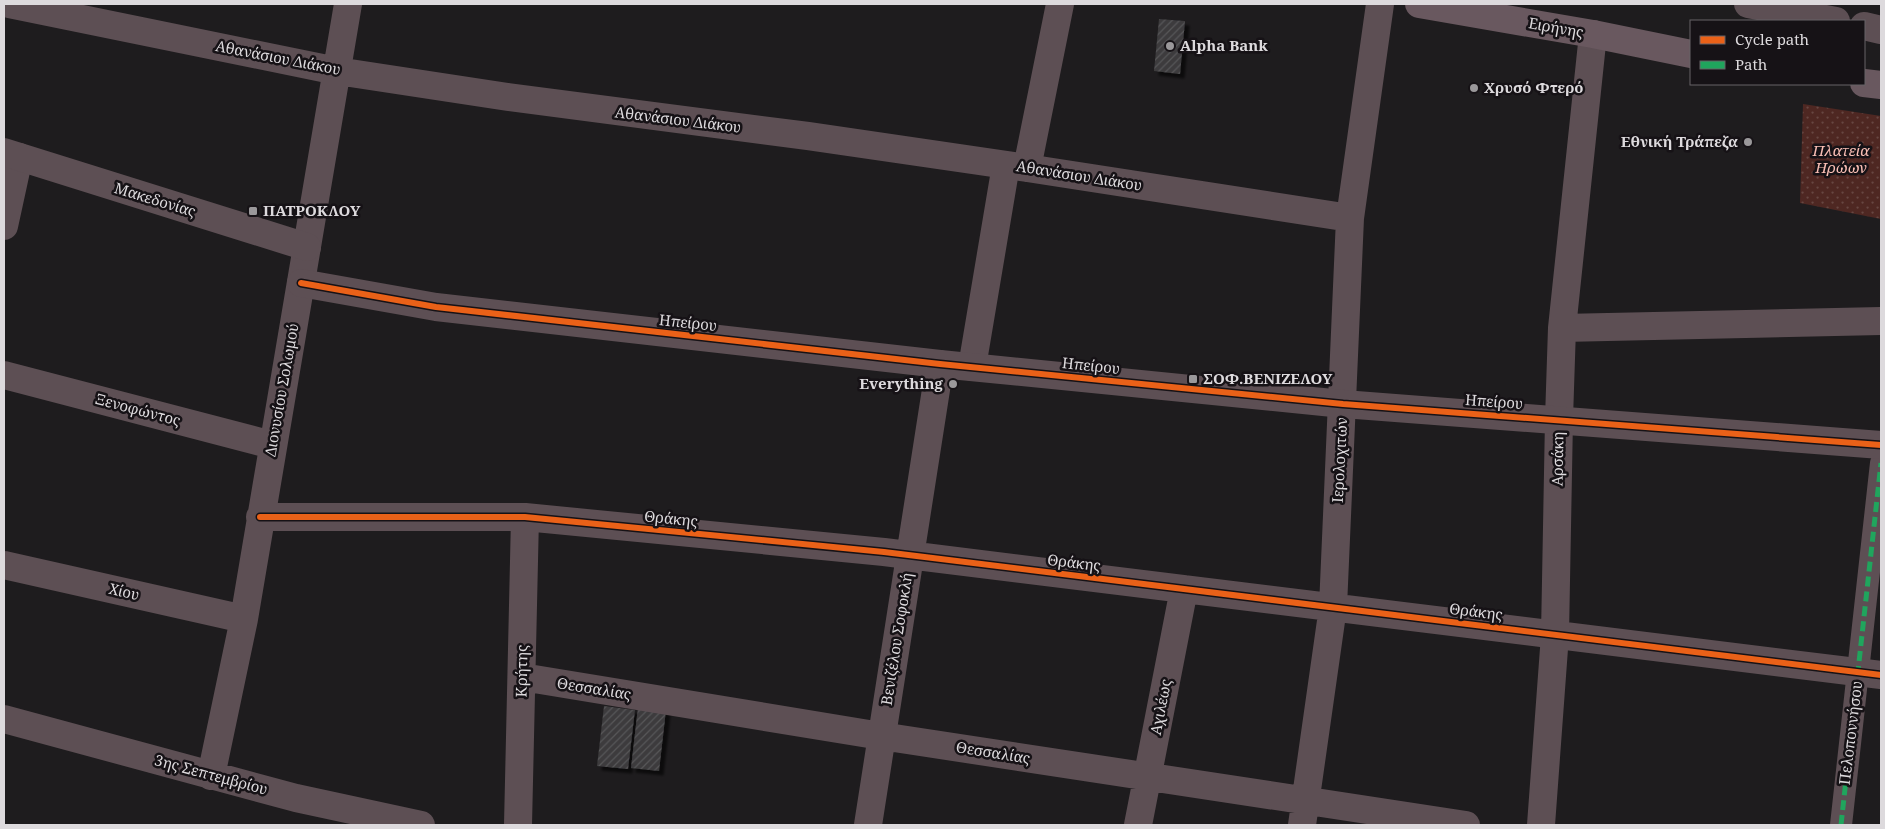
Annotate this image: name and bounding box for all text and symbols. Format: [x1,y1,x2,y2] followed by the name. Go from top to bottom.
[1527,12,1585,42] street label: Ειρήνης
[1690,20,1865,85] legend
[1735,29,1810,49] text: Cycle path
[214,35,342,79] street label: Αθανάσιου Διάκου
[1180,35,1268,55] place label: Alpha Bank
[1164,40,1176,52] marker: Alpha Bank
[1735,54,1768,74] text: Path
[1484,77,1584,97] place label: Χρυσό Φτερό
[1468,82,1480,94] marker: Χρυσό Φτερό
[614,101,742,137] street label: Αθανάσιου Διάκου
[1621,131,1738,151] place label: Εθνική Τράπεζα
[1742,136,1754,148] marker: Εθνική Τράπεζα
[1811,140,1870,177] park label: Πλατεία Ηρώων
[1015,155,1143,195] street label: Αθανάσιου Διάκου
[112,177,198,221] street label: Μακεδονίας
[263,200,361,220] place label: ΠΑΤΡΟΚΛΟΥ
[247,205,259,217] marker: ΠΑΤΡΟΚΛΟΥ
[658,309,718,335] street label: Ηπείρου
[259,322,303,458] street label: Διονυσίου Σολωμού
[1061,352,1121,378] street label: Ηπείρου
[1203,368,1333,388] place label: ΣΟΦ.ΒΕΝΙΖΕΛΟΥ
[859,373,944,393] place label: Everything
[1187,373,1199,385] marker: ΣΟΦ.ΒΕΝΙΖΕΛΟΥ
[947,378,959,390] marker: Everything
[94,388,183,430] street label: Ξενοφώντος
[1464,389,1524,413] street label: Ηπείρου
[1327,417,1351,503] street label: Ιερολοχιτών
[1547,432,1567,486] street label: Αρσάκη
[643,505,699,531] street label: Θράκης
[1046,549,1102,575] street label: Θράκης
[876,571,916,707] street label: Βενιζέλου Σοφοκλή
[107,578,141,604] street label: Χίου
[1448,598,1504,624] street label: Θράκης
[511,644,531,697] street label: Κρήτης
[556,672,633,704] street label: Θεσσαλίας
[1145,677,1175,737] street label: Αχιλέως
[1834,680,1866,786] street label: Πελοποννήσου
[955,736,1032,768] street label: Θεσσαλίας
[153,749,270,799] street label: 3ης Σεπτεμβρίου

